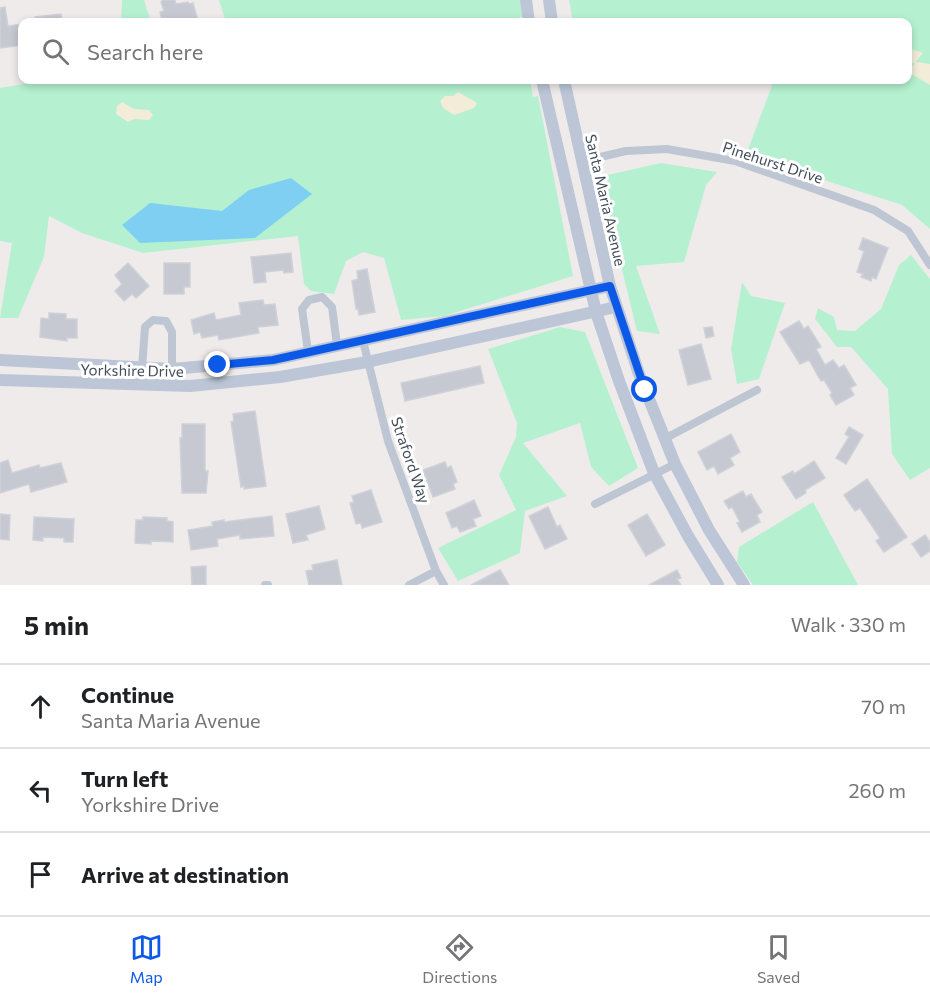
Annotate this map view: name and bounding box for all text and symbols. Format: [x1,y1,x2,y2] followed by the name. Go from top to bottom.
[18,18,912,84] search box
[39,35,72,68] icon: search
[87,38,203,65] text: Search here
[582,132,630,268] street label: Santa Maria Avenue
[721,137,826,187] street label: Pinehurst Drive
[204,351,230,377] route end
[80,360,184,380] street label: Yorkshire Drive
[631,376,657,402] route start
[388,414,434,506] street label: Straford Way
[24,609,89,640] text: 5 min
[791,612,906,636] text: Walk · 330 m
[81,681,174,708] text: Continue
[24,690,57,723] icon: ahead
[861,694,906,718] text: 70 m
[81,708,261,732] text: Santa Maria Avenue
[81,765,168,792] text: Turn left
[24,774,57,807] icon: left
[848,778,906,802] text: 260 m
[81,792,219,816] text: Yorkshire Drive
[24,858,57,891] icon: arrive
[81,861,289,888] text: Arrive at destination
[130,931,163,986] tab: Map
[422,931,497,986] tab: Directions
[757,931,800,986] tab: Saved

